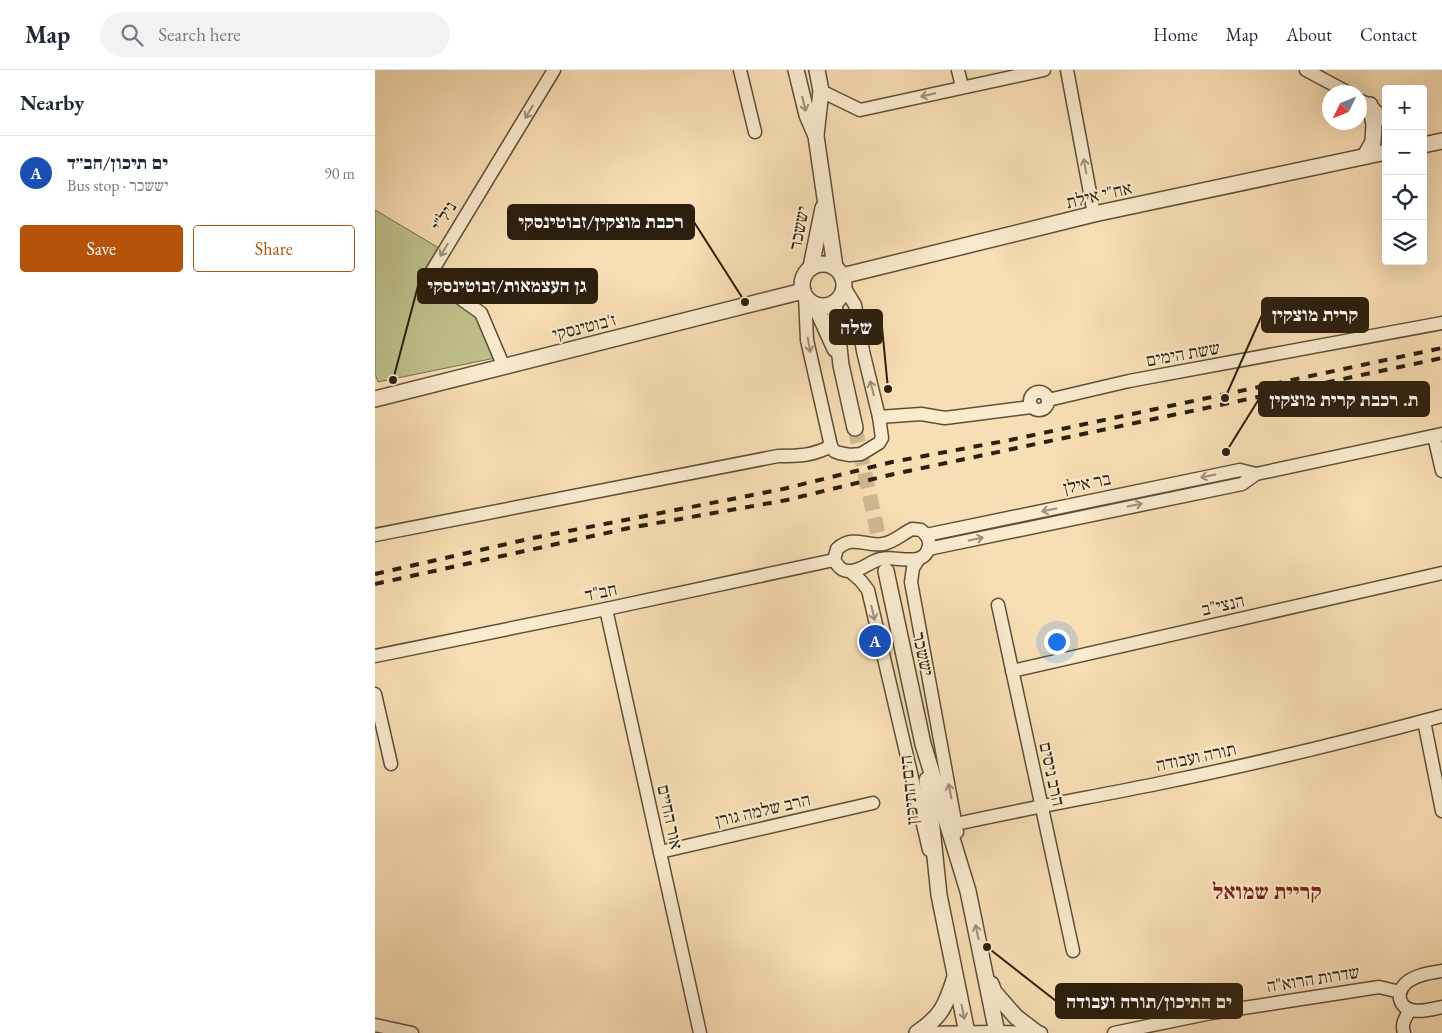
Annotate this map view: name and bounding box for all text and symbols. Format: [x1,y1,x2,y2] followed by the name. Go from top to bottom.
[100,12,450,57] search box
[25,19,70,50] text: Map
[118,21,146,49] icon: search
[158,22,241,47] text: Search here
[1153,23,1198,46] text: Home
[1226,23,1258,46] text: Map
[1286,23,1332,46] text: About
[1360,23,1417,46] text: Contact
[1322,85,1367,130] north arrow
[1382,85,1427,265] map controls
[1382,85,1427,130] button: +
[20,89,84,116] text: Nearby
[920,91,936,100] one-way arrow
[800,95,809,111] one-way arrow
[523,104,533,118] one-way arrow
[1382,130,1427,175] button: −
[67,150,168,175] text: ים תיכון/חב״ד
[1080,159,1089,175] one-way arrow
[30,163,42,184] text: A
[324,163,355,184] text: 90 m
[67,175,168,196] text: Bus stop · יששכר
[1382,175,1427,220] button: locate
[1064,176,1134,213] street label: אח"י אילת
[426,197,461,235] street label: ניל"י
[783,204,814,252] street label: יששכר
[508,205,694,239] callout: רכבת מוצקין/זבוטינסקי
[518,209,684,234] text: רכבת מוצקין/זבוטינסקי
[1382,220,1427,265] button: layers
[20,225,183,272] button: Save
[193,225,355,272] button: Share
[439,243,449,257] one-way arrow
[418,269,597,303] callout: גן העצמאות/זבוטינסקי
[427,273,587,298] text: גן העצמאות/זבוטינסקי
[1262,298,1368,332] callout: קרית מוצקין
[1272,302,1358,327] text: קרית מוצקין
[550,307,618,346] street label: ז'בוטינסקי
[830,310,882,344] callout: שלה
[840,315,872,340] text: שלה
[804,336,814,352] one-way arrow
[1144,336,1222,371] street label: ששת הימים
[867,381,876,397] one-way arrow
[1259,382,1429,416] callout: ת. רכבת קרית מוצקין
[1269,387,1419,412] text: ת. רכבת קרית מוצקין
[1061,466,1113,499] street label: בר אילן
[1200,472,1216,482] one-way arrow
[1127,500,1143,510] one-way arrow
[1041,505,1057,515] one-way arrow
[968,534,984,543] one-way arrow
[583,577,619,606] street label: חב"ד
[1199,588,1247,621] street label: הנצי"ב
[869,605,878,621] one-way arrow
[859,622,891,660] pin: A
[1044,629,1070,655] your location
[908,630,939,678] street label: יששכר
[1154,737,1238,776] street label: תורה ועבודה
[1034,740,1071,808] street label: הרב ניסים
[893,754,924,826] street label: הים התיכון
[652,782,689,851] street label: אור החיים
[944,783,954,799] one-way arrow
[713,787,813,832] street label: הרב שלמה גורן
[1212,877,1322,906] district label: קריית שמואל
[971,925,981,941] one-way arrow
[1265,960,1361,997] street label: שדרות הרוא"ה
[1056,984,1242,1018] callout: ים התיכון/תורה ועבודה
[1066,989,1232,1014] text: ים התיכון/תורה ועבודה
[958,1003,968,1019] one-way arrow

